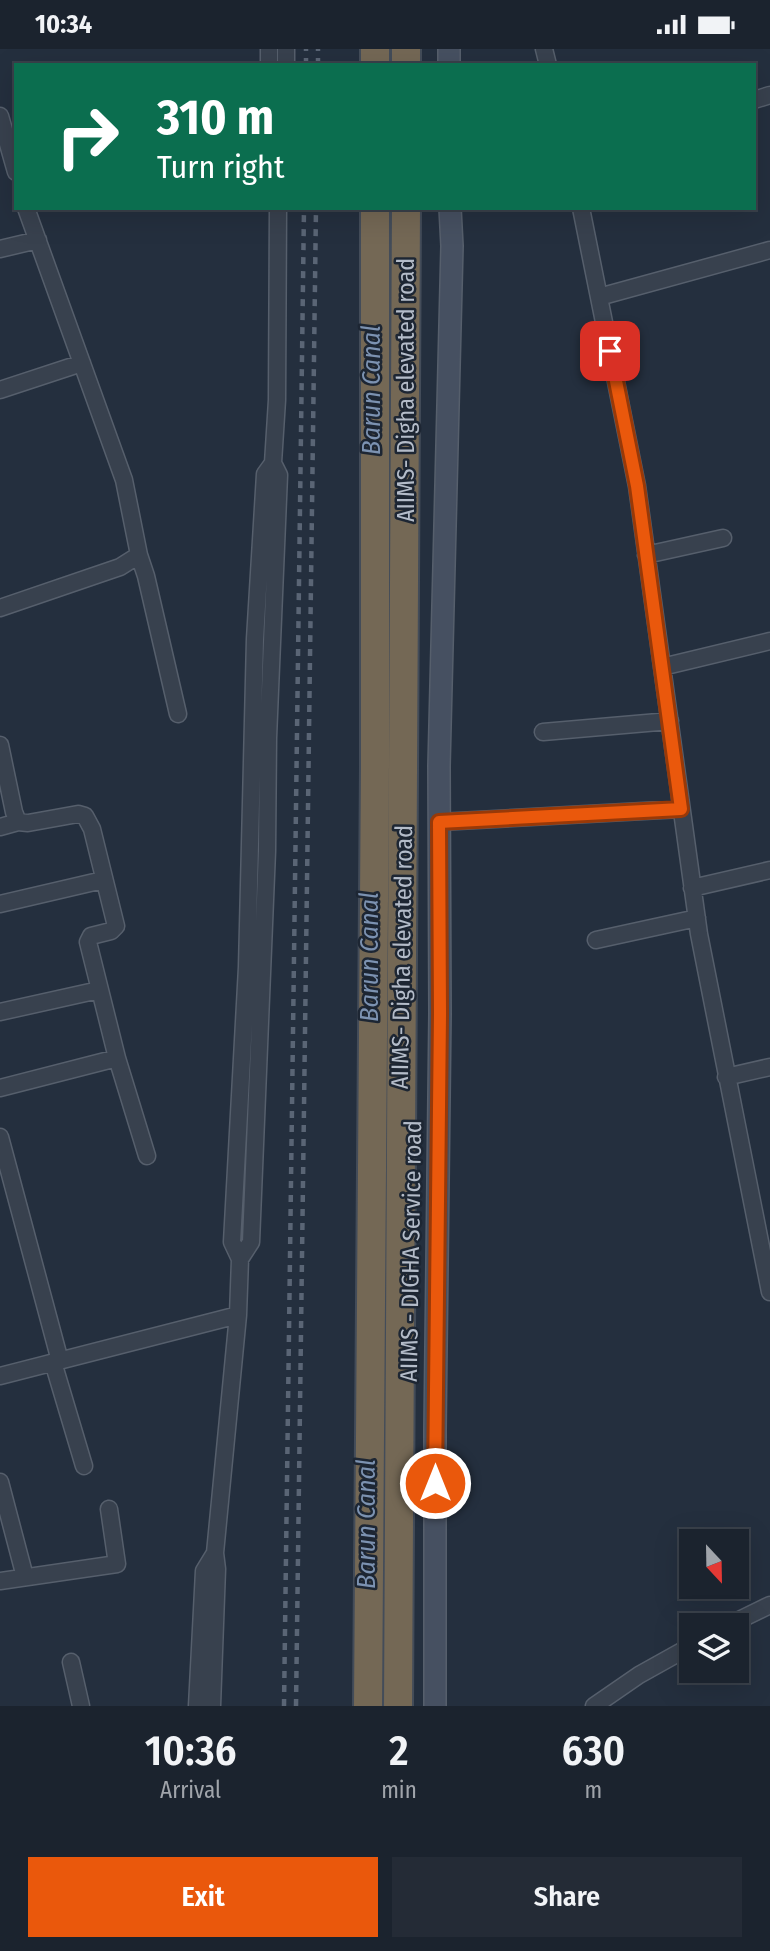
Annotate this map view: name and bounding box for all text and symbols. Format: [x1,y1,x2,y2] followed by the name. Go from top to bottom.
[35,9,92,40] text: 10:34
[157,88,274,147] text: 310 m
[42,91,133,182] icon: right
[157,148,284,186] text: Turn right
[392,258,420,522] street label: AIIMS- Digha elevated road
[580,321,640,381] pin
[356,325,387,455] water label: Barun Canal
[591,332,629,370] icon: arrive
[386,825,418,1089] street label: AIIMS- Digha elevated road
[354,892,385,1022] water label: Barun Canal
[395,1120,427,1382] street label: AIIMS - DIGHA Service road
[398,1446,472,1520] position arrow
[351,1459,382,1589] water label: Barun Canal
[679,1529,749,1599] north arrow
[679,1529,749,1683] map controls
[679,1613,749,1683] button: layers
[145,1726,236,1776] text: 10:36
[389,1726,409,1776] text: 2
[562,1726,625,1776] text: 630
[160,1776,221,1804] text: Arrival
[381,1776,417,1804] text: min
[585,1776,602,1804] text: m
[28,1857,378,1937] button: Exit
[392,1857,742,1937] button: Share

